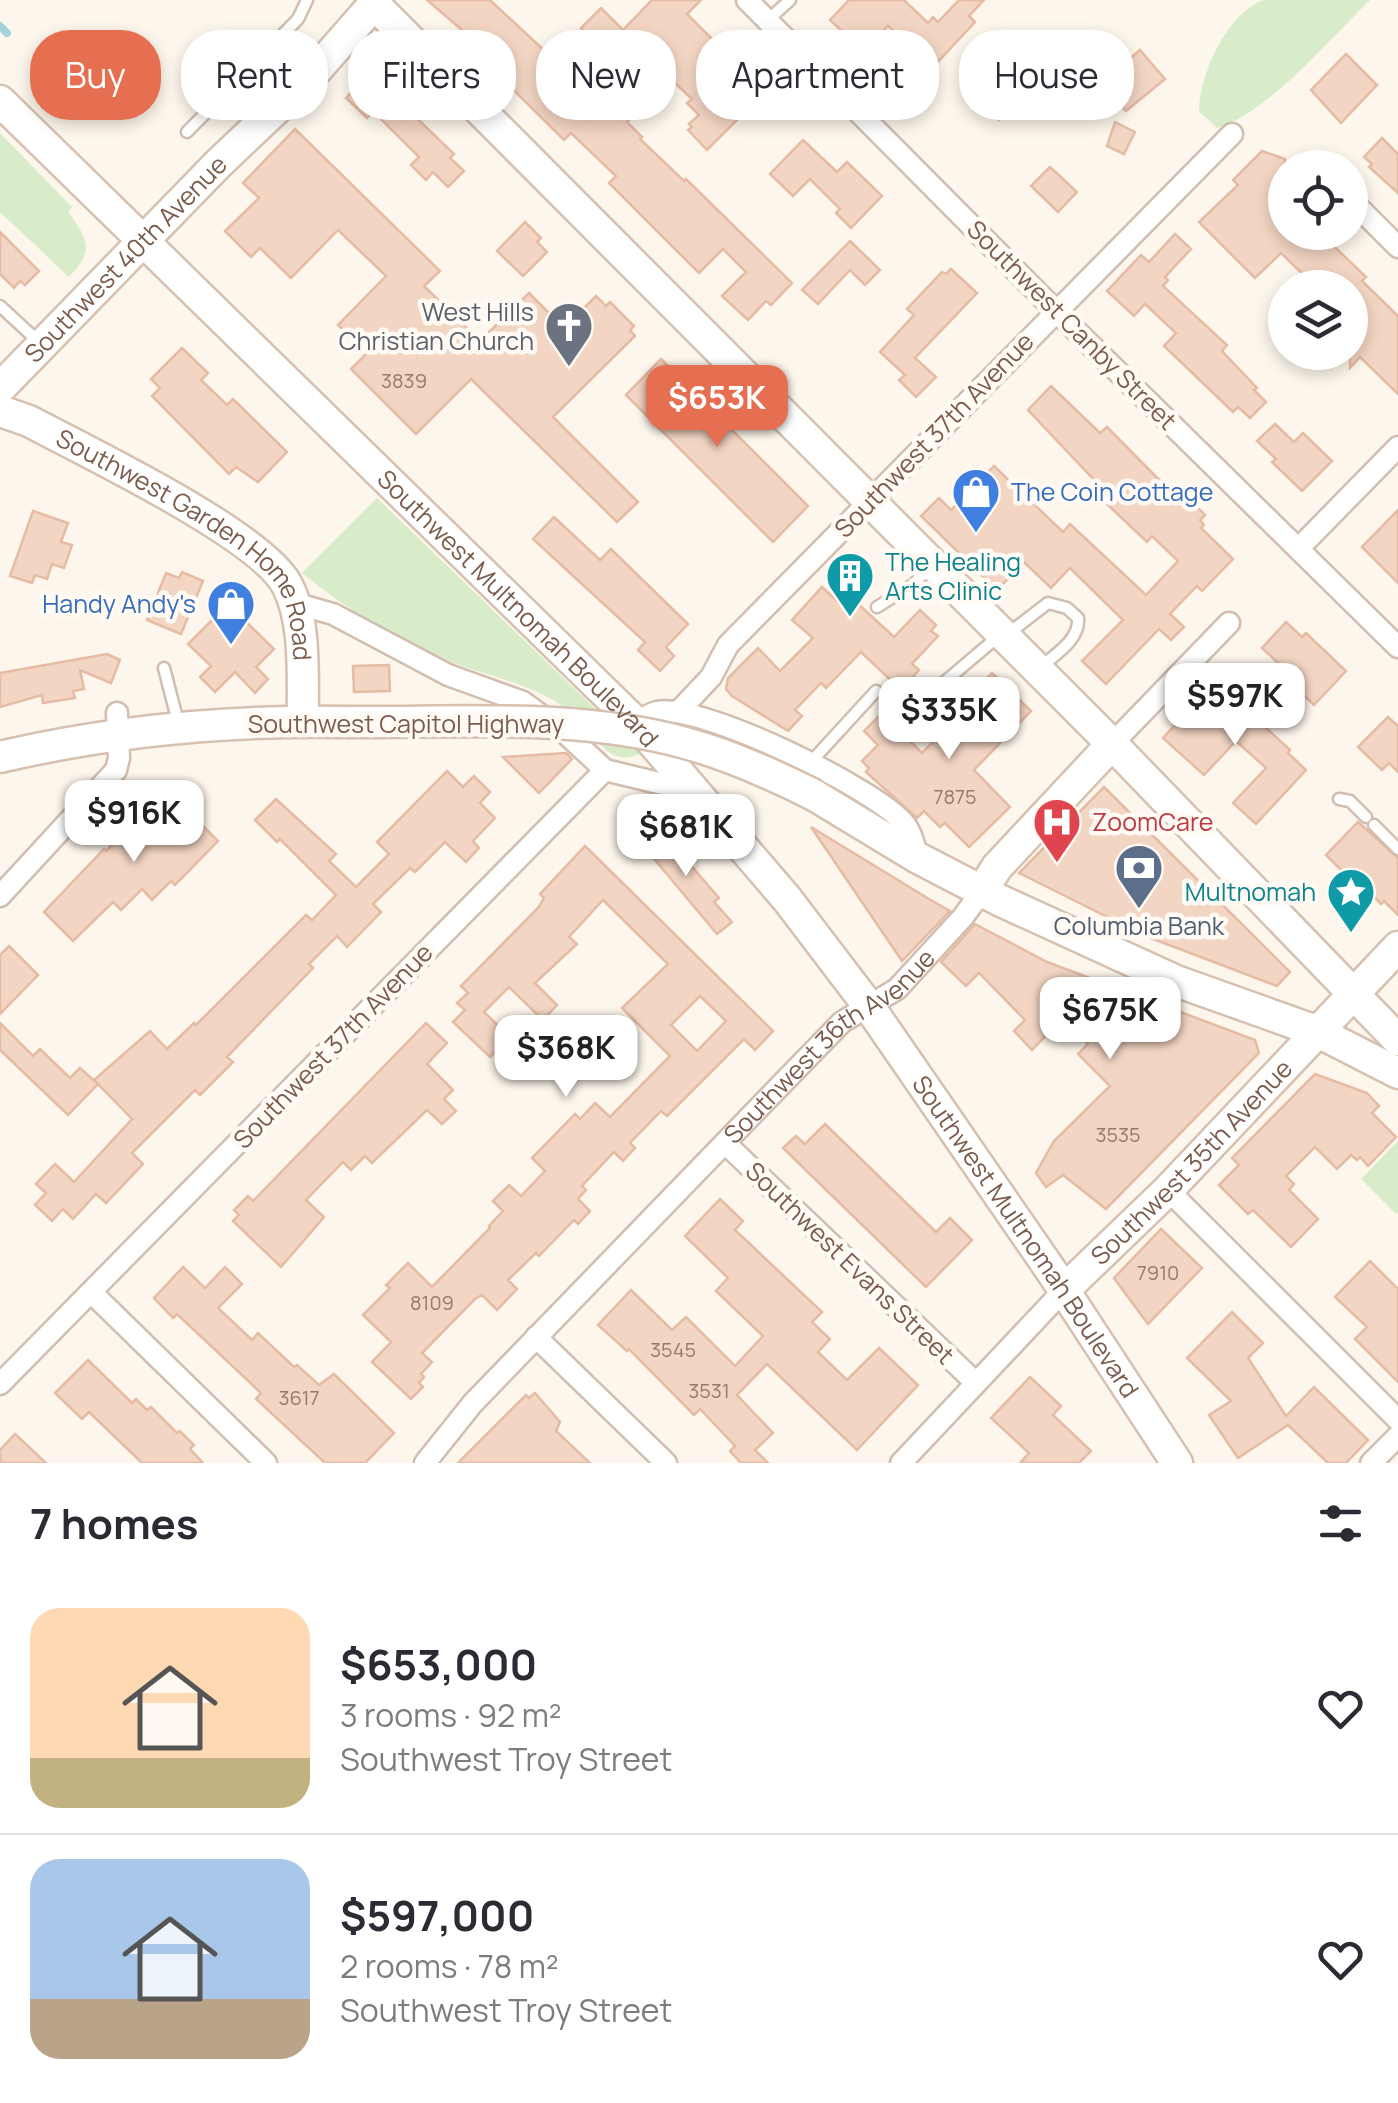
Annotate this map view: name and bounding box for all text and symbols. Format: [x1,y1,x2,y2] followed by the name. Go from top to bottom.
[30,30,161,120] chip: Buy
[181,30,328,120] chip: Rent
[348,30,516,120] chip: Filters
[536,30,676,120] chip: New
[696,30,939,120] chip: Apartment
[959,30,1134,120] chip: House
[16,147,234,370] street label: Southwest 40th Avenue
[1268,150,1368,370] map controls
[1268,150,1368,250] button: locate
[960,212,1185,437] street label: Southwest Canby Street
[1268,270,1368,370] button: layers
[339,294,534,358] place label: West Hills Christian Church
[543,300,595,368] church icon: West Hills Christian Church
[826,324,1041,545] street label: Southwest 37th Avenue
[647,365,787,450] pin: $653K
[381,367,427,394] house number: 3839
[668,375,766,419] text: $653K
[50,420,321,661] street label: Southwest Garden Home Road
[370,461,667,754] street label: Southwest Multnomah Boulevard
[950,466,1002,534] shop icon: The Coin Cottage
[1011,474,1213,509] place label: The Coin Cottage
[885,544,1021,608] place label: The Healing Arts Clinic
[824,550,876,618] building icon: The Healing Arts Clinic
[205,578,257,646] shop icon: Handy Andy's
[42,586,196,621] place label: Handy Andy's
[1165,663,1305,748] pin: $597K
[1187,673,1283,717] text: $597K
[879,677,1019,762] pin: $335K
[901,687,997,731] text: $335K
[248,706,564,741] street label: Southwest Capitol Highway
[64,780,204,865] pin: $916K
[933,783,977,810] house number: 7875
[87,790,181,834] text: $916K
[616,794,756,879] pin: $681K
[1031,796,1083,864] hospital icon: ZoomCare
[639,804,733,848] text: $681K
[1092,804,1213,839] place label: ZoomCare
[1113,842,1165,910] bank icon: Columbia Bank
[1325,866,1377,934] place icon: Multnomah
[1185,874,1316,909] place label: Multnomah
[1054,908,1225,943] place label: Columbia Bank
[225,935,440,1156] street label: Southwest 37th Avenue
[715,941,942,1151] street label: Southwest 36th Avenue
[1040,977,1180,1062] pin: $675K
[1062,987,1158,1031] text: $675K
[496,1015,636,1100] pin: $368K
[517,1025,615,1069] text: $368K
[1082,1051,1300,1272] street label: Southwest 35th Avenue
[904,1068,1148,1404] street label: Southwest Multnomah Boulevard
[1095,1121,1141,1148] house number: 3535
[738,1154,962,1372] street label: Southwest Evans Street
[1137,1259,1179,1286] house number: 7910
[410,1289,454,1316] house number: 8109
[650,1336,696,1363] house number: 3545
[688,1377,730,1404] house number: 3531
[278,1384,320,1411] house number: 3617
[30,1494,198,1552] text: 7 homes
[1313,1496,1368,1551] icon: filters
[340,1635,537,1693] text: $653,000
[110,1648,230,1768] icon: home
[1313,1681,1368,1736] icon: heart
[340,1693,562,1737] text: 3 rooms · 92 m²
[340,1737,672,1781] text: Southwest Troy Street
[340,1886,534,1944] text: $597,000
[110,1899,230,2019] icon: home
[1313,1932,1368,1987] icon: heart
[340,1944,559,1988] text: 2 rooms · 78 m²
[340,1988,672,2032] text: Southwest Troy Street

